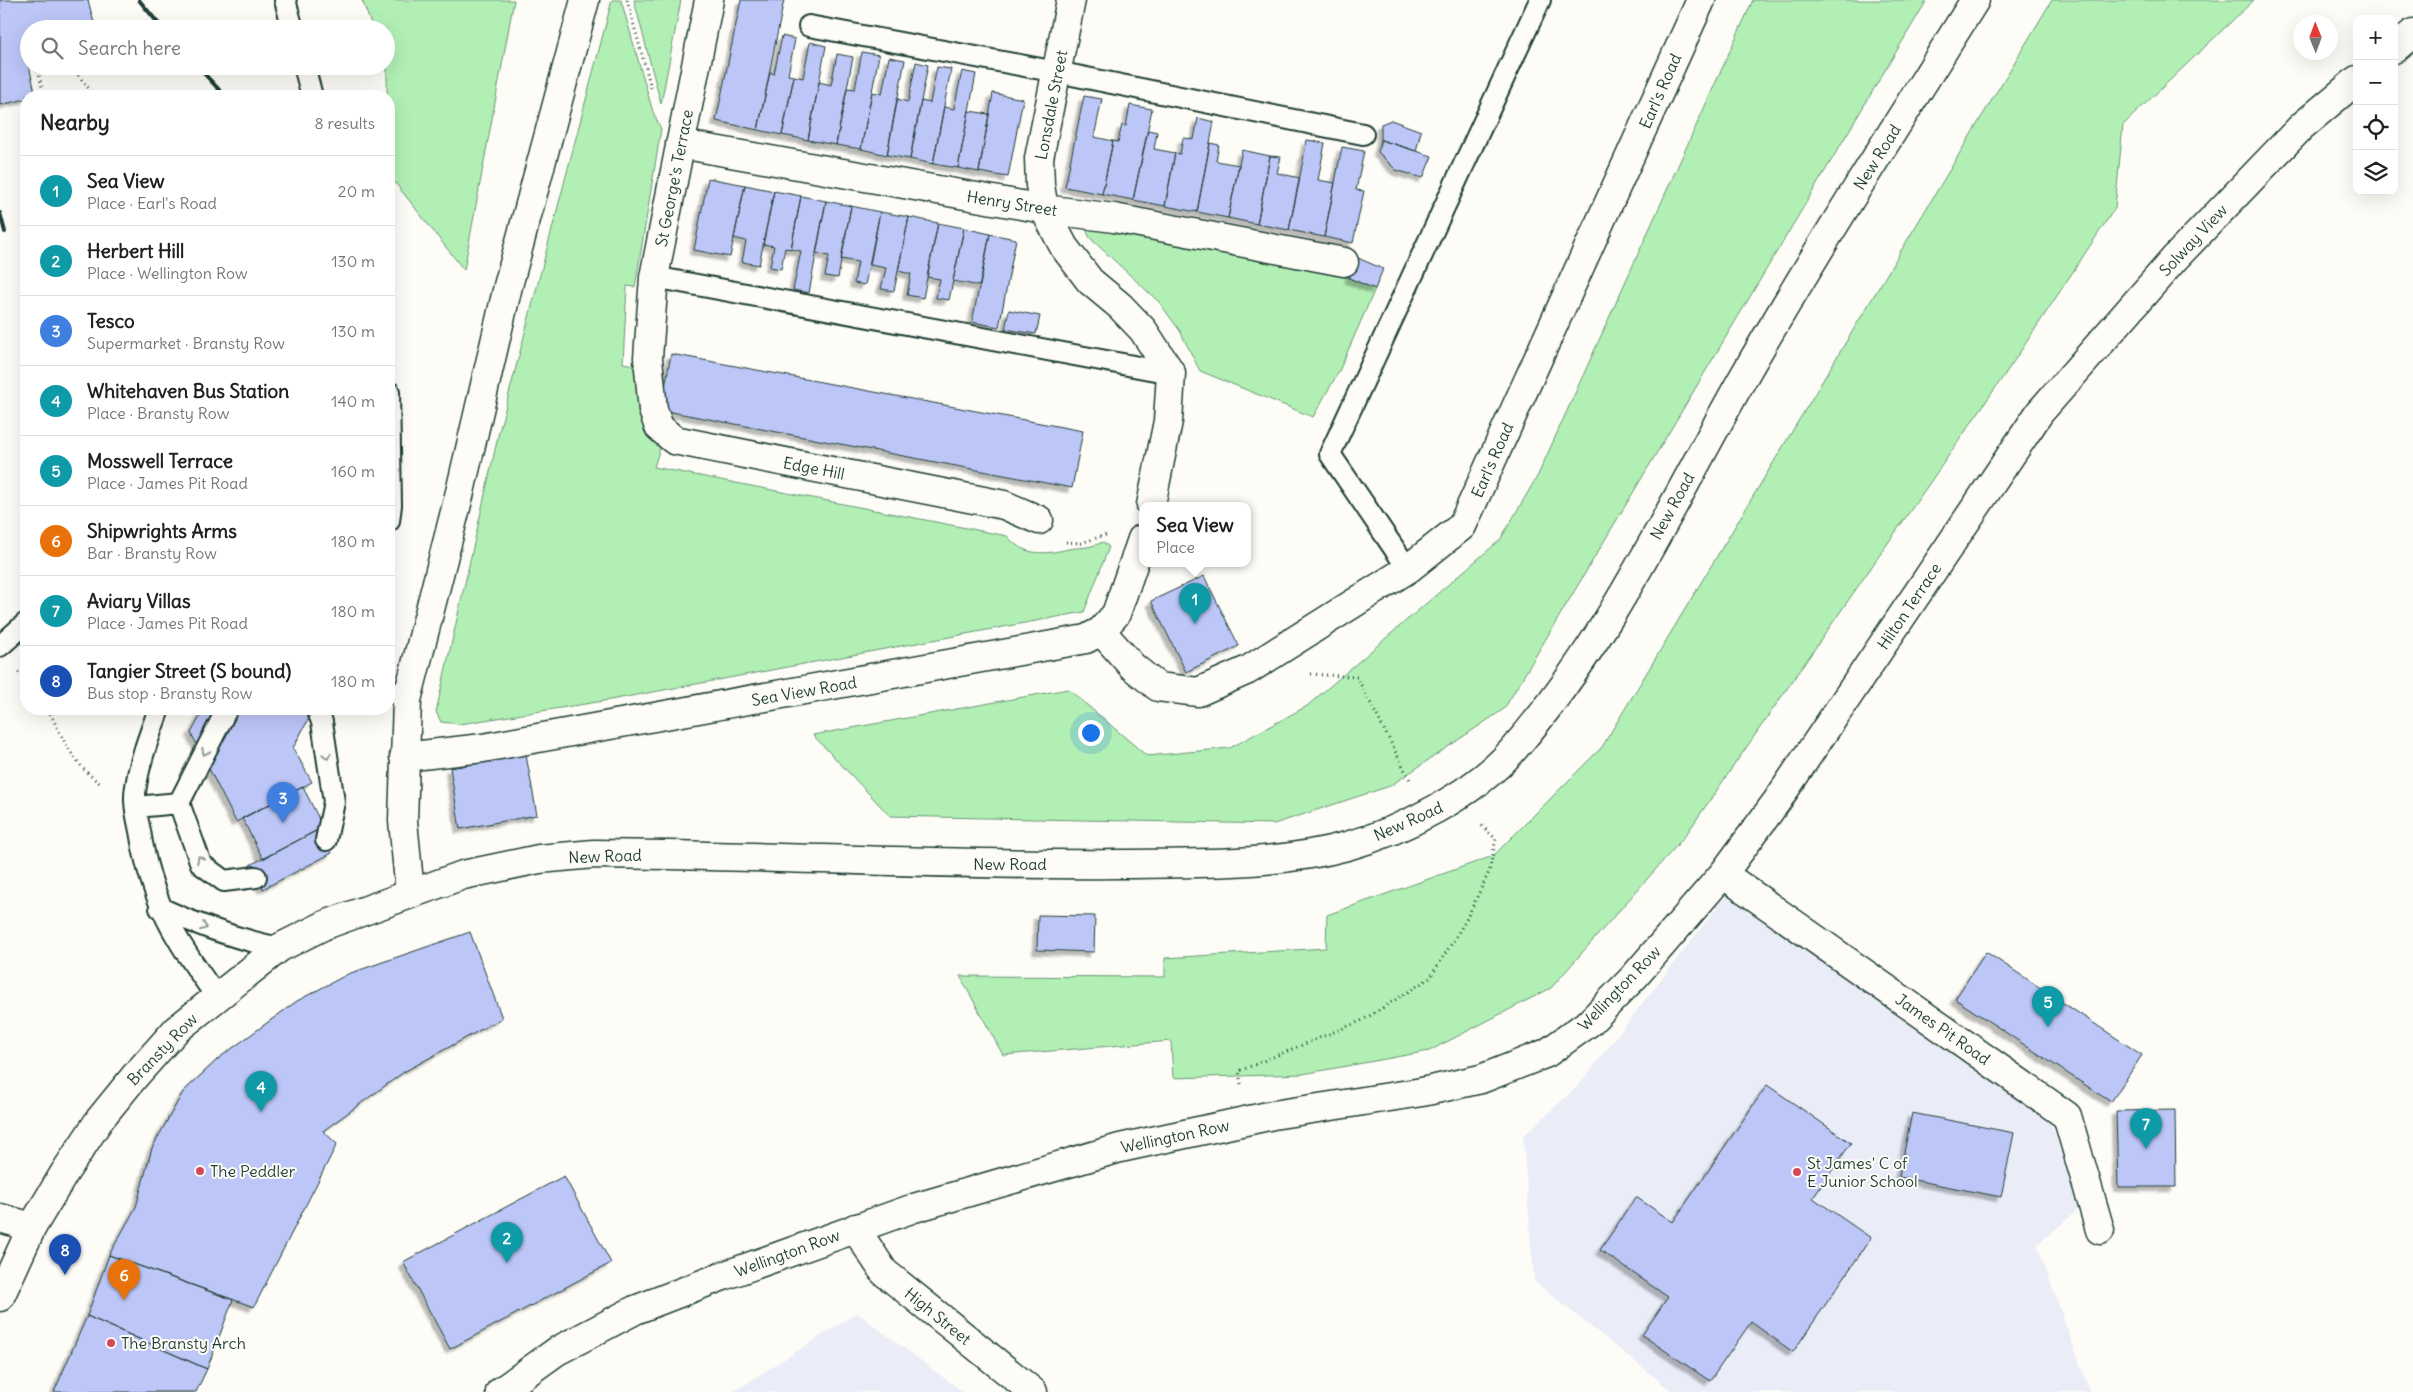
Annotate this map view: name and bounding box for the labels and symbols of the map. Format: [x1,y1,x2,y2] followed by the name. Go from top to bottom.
[2293,15,2338,60] north arrow
[1031,48,1072,162] street label: Lonsdale Street
[1635,50,1685,132] street label: Earl's Road
[651,108,697,248] street label: St George's Terrace
[1849,121,1905,193] street label: New Road
[965,186,1059,220] street label: Henry Street
[2155,200,2232,280] street label: Solway View
[1467,419,1517,501] street label: Earl's Road
[782,452,846,484] street label: Edge Hill
[1645,469,1699,543] street label: New Road
[1873,559,1945,653] street label: Hilton Terrace
[1179,583,1211,624] pin: 1
[750,672,858,710] street label: Sea View Road
[1078,720,1104,746] your location
[201,747,211,756] one-way arrow
[322,752,332,761] one-way arrow
[267,782,299,823] pin: 3
[1370,797,1446,845] street label: New Road
[568,845,642,867] street label: New Road
[973,854,1047,874] street label: New Road
[196,855,206,864] one-way arrow
[199,921,208,932] one-way arrow
[1573,941,1665,1035] street label: Wellington Row
[2032,986,2064,1027] pin: 5
[1892,989,1994,1069] street label: James Pit Road
[123,1009,202,1089] street label: Bransty Row
[245,1071,277,1112] pin: 4
[2130,1108,2162,1149] pin: 7
[1119,1115,1232,1157] street label: Wellington Row
[1807,1153,1918,1191] place label: St James' C of E Junior School
[210,1161,296,1181] place label: The Peddler
[194,1165,206,1177] marker: The Peddler
[1791,1166,1803,1178] marker: St James' C of E Junior School
[491,1222,523,1263] pin: 2
[732,1225,843,1281] street label: Wellington Row
[49,1234,81,1275] pin: 8
[108,1259,140,1300] pin: 6
[901,1283,976,1349] street label: High Street
[121,1333,246,1353] place label: The Bransty Arch
[105,1337,117,1349] marker: The Bransty Arch

